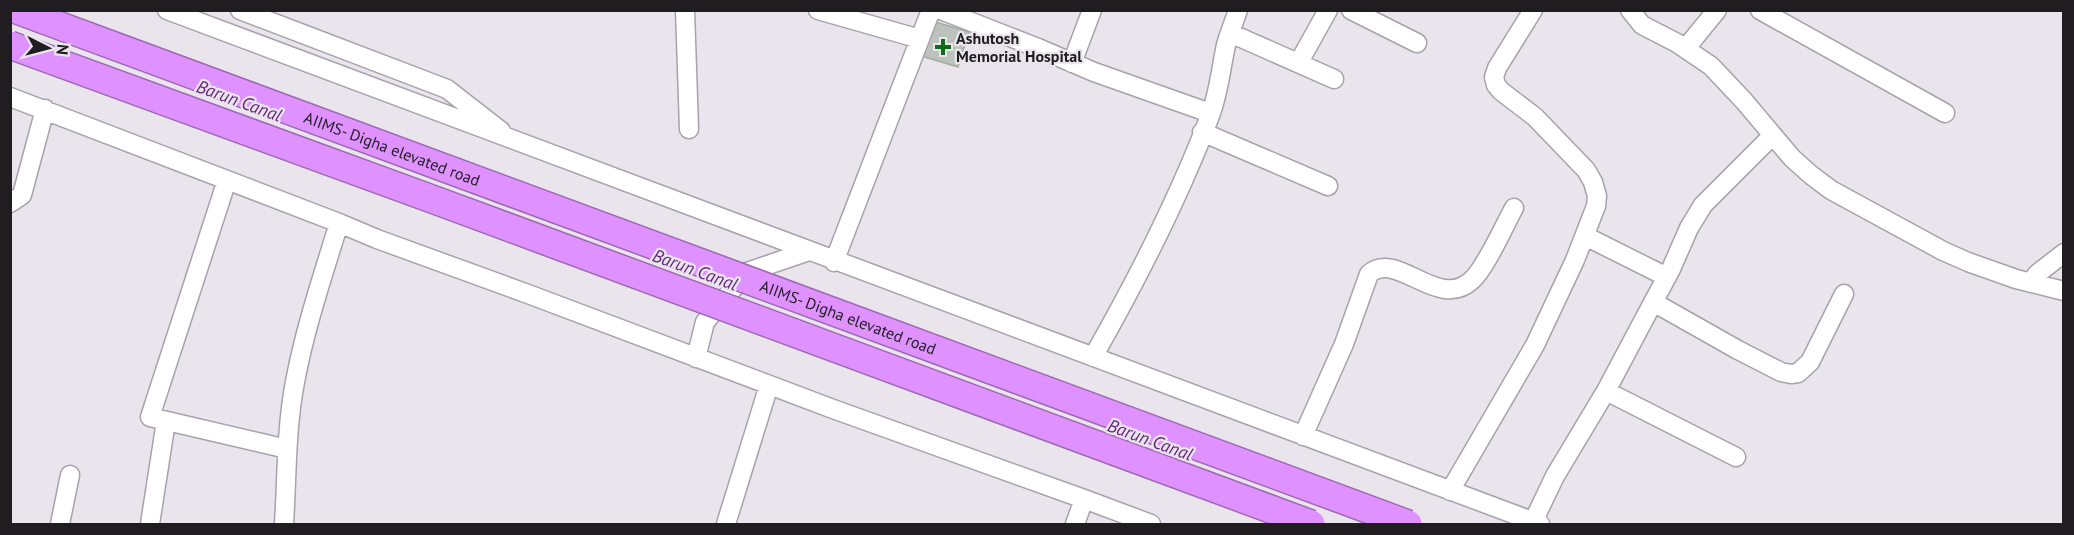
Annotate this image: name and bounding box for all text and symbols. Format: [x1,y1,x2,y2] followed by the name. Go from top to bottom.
[18,18,78,78] north arrow
[956,28,1082,66] place label: Ashutosh Memorial Hospital
[934,38,952,56] marker: Ashutosh Memorial Hospital
[52,43,73,56] text: N
[193,75,285,127] water label: Barun Canal
[301,107,483,190] street label: AIIMS- Digha elevated road
[649,244,741,296] water label: Barun Canal
[757,275,939,359] street label: AIIMS- Digha elevated road
[1104,414,1196,466] water label: Barun Canal

